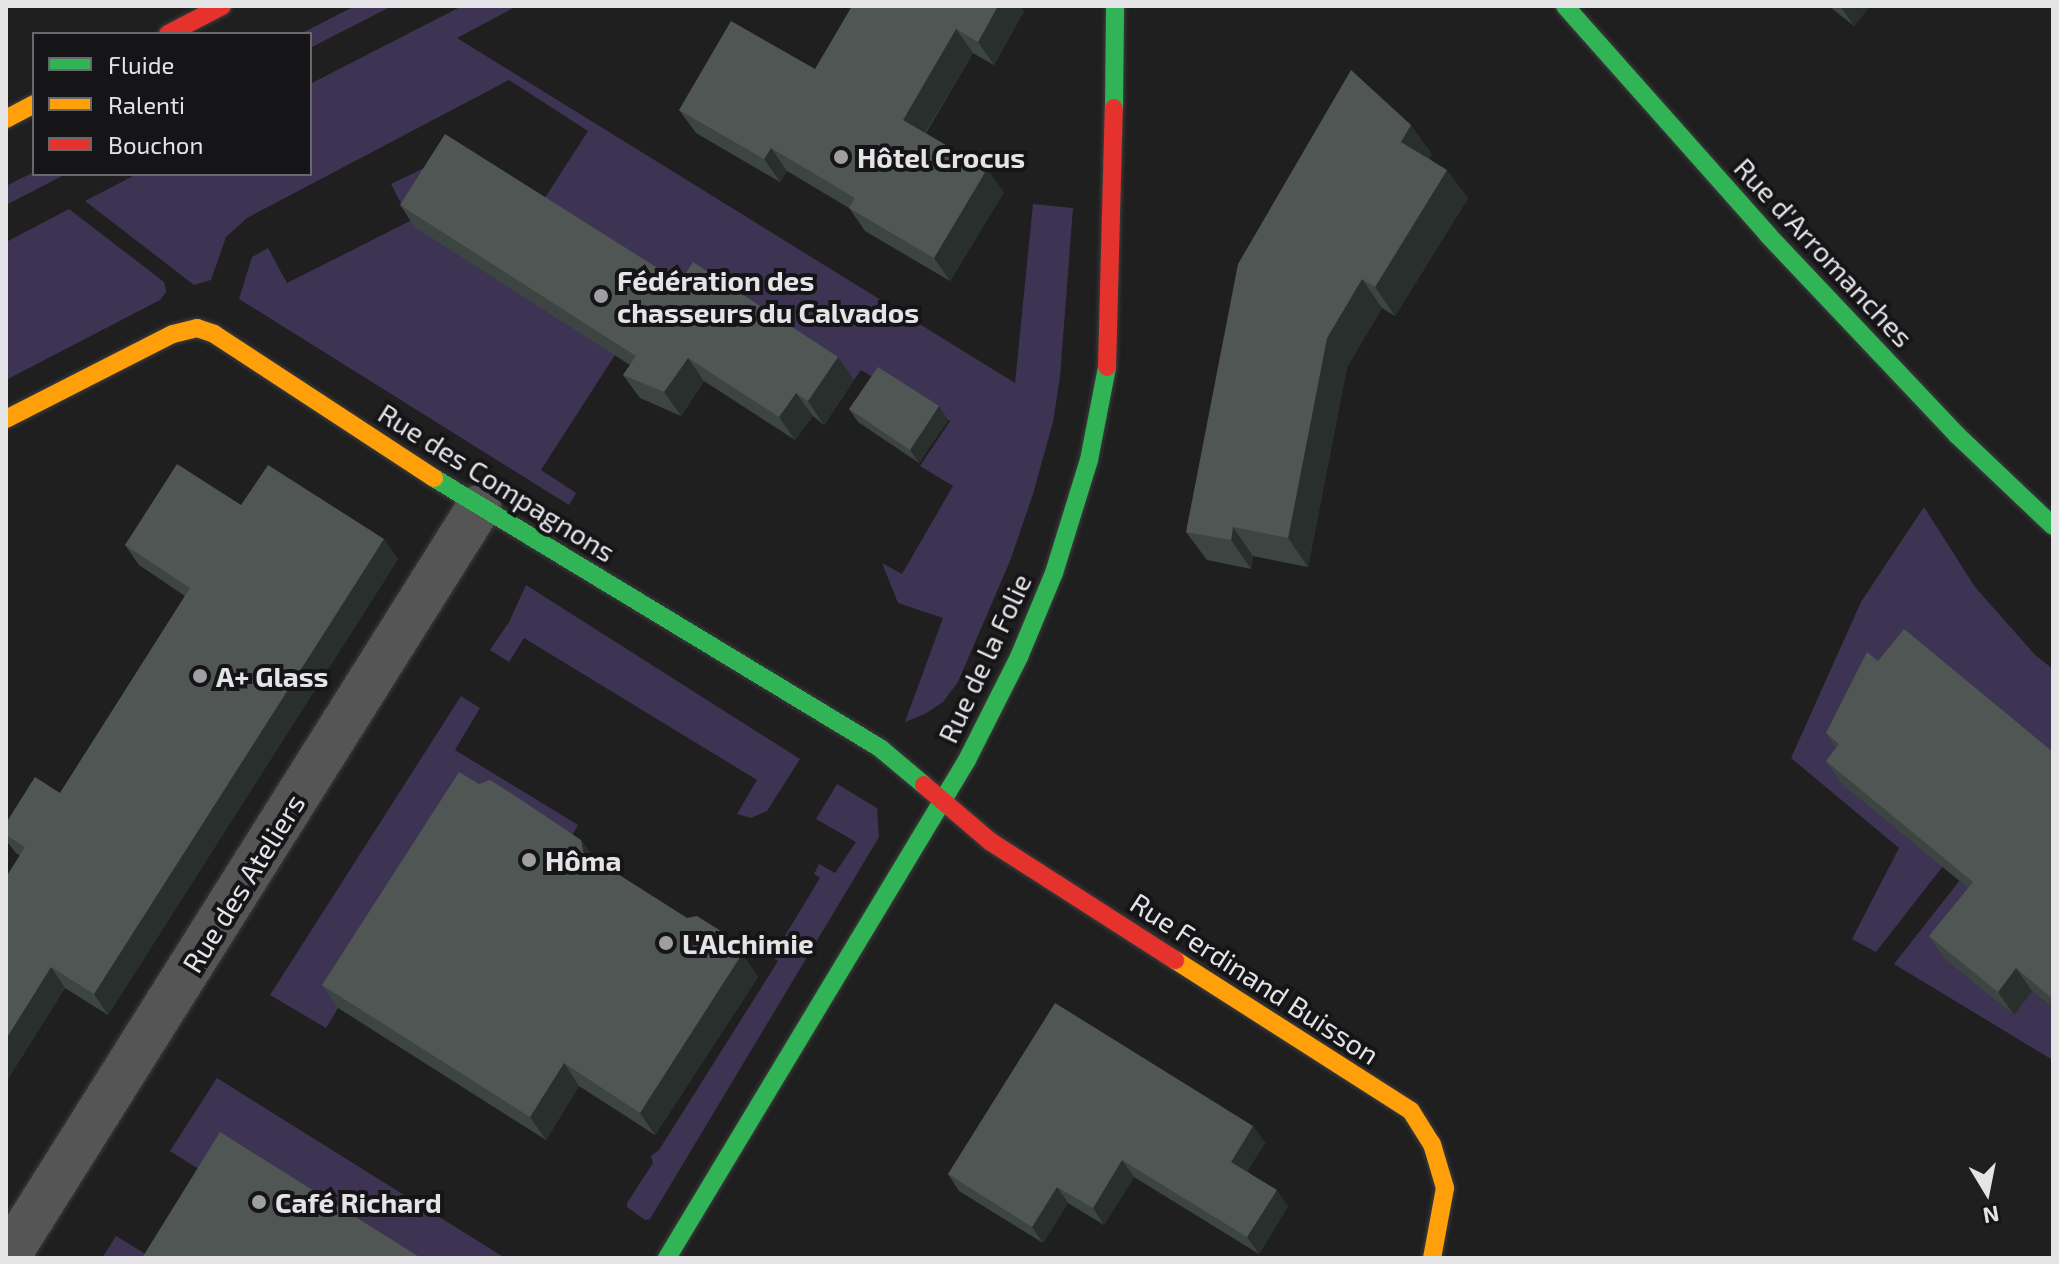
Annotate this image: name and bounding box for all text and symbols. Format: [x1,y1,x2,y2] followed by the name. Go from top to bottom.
[32,32,312,176] legend
[108,50,174,79] text: Fluide
[108,90,185,119] text: Ralenti
[108,130,203,159] text: Bouchon
[857,140,1026,174] place label: Hôtel Crocus
[832,148,850,166] marker: Hôtel Crocus
[1728,151,1920,353] street label: Rue d'Arromanches
[617,263,919,329] place label: Fédération des chasseurs du Calvados
[592,287,610,305] marker: Fédération des chasseurs du Calvados
[373,396,621,568] street label: Rue des Compagnons
[930,568,1038,748] street label: Rue de la Folie
[216,659,328,693] place label: A+ Glass
[191,667,209,685] marker: A+ Glass
[175,787,311,979] street label: Rue des Ateliers
[545,843,621,877] place label: Hôma
[520,851,538,869] marker: Hôma
[1125,885,1385,1071] street label: Rue Ferdinand Buisson
[682,926,814,960] place label: L'Alchimie
[657,934,675,952] marker: L'Alchimie
[1947,1152,2027,1232] north arrow
[275,1185,442,1219] place label: Café Richard
[250,1193,268,1211] marker: Café Richard
[1981,1201,2001,1230] text: N

